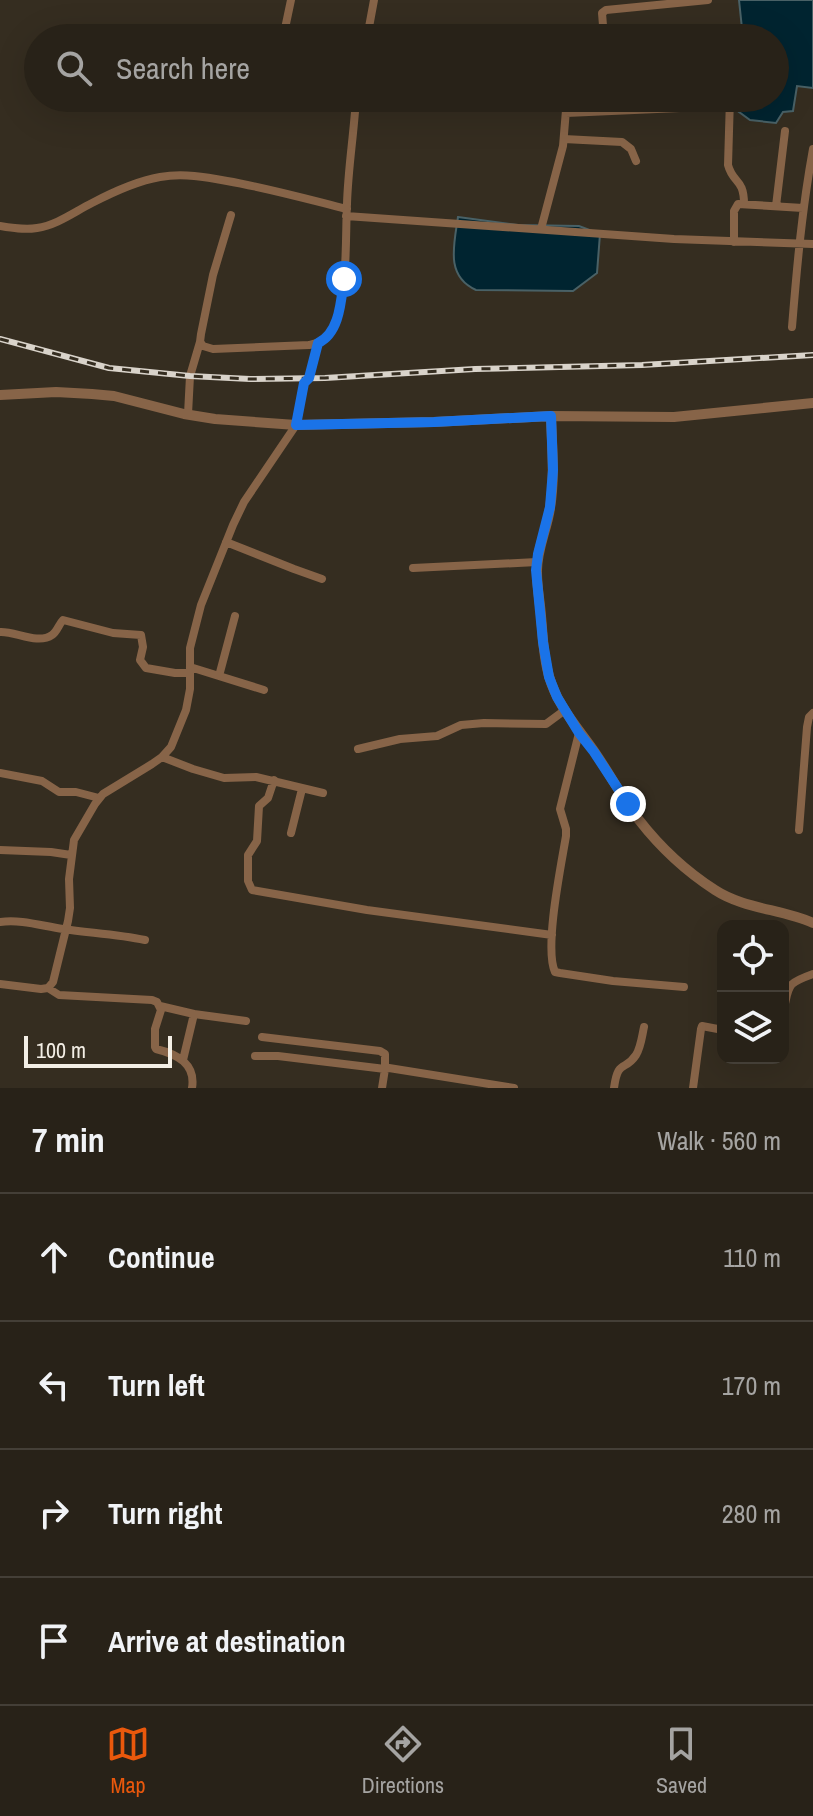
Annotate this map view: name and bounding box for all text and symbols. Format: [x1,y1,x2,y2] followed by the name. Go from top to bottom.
[24,24,789,112] search box
[52,46,96,90] icon: search
[116,48,250,88] text: Search here
[326,261,362,297] route start
[610,786,646,822] route end
[717,920,789,1064] map controls
[717,920,789,992] button: locate
[717,992,789,1064] button: layers
[24,1032,172,1068] scale bar
[36,1035,86,1065] text: 100 m
[32,1117,105,1163] text: 7 min
[657,1123,781,1158] text: Walk · 560 m
[32,1235,76,1279] icon: ahead
[108,1237,215,1277] text: Continue
[723,1240,781,1275] text: 110 m
[32,1363,76,1407] icon: left
[108,1365,205,1405] text: Turn left
[722,1368,781,1403] text: 170 m
[32,1491,76,1535] icon: right
[108,1493,222,1533] text: Turn right
[722,1496,781,1531] text: 280 m
[32,1619,76,1663] icon: arrive
[108,1621,346,1661] text: Arrive at destination
[106,1722,150,1800] tab: Map
[362,1722,444,1800] tab: Directions
[656,1722,707,1800] tab: Saved

